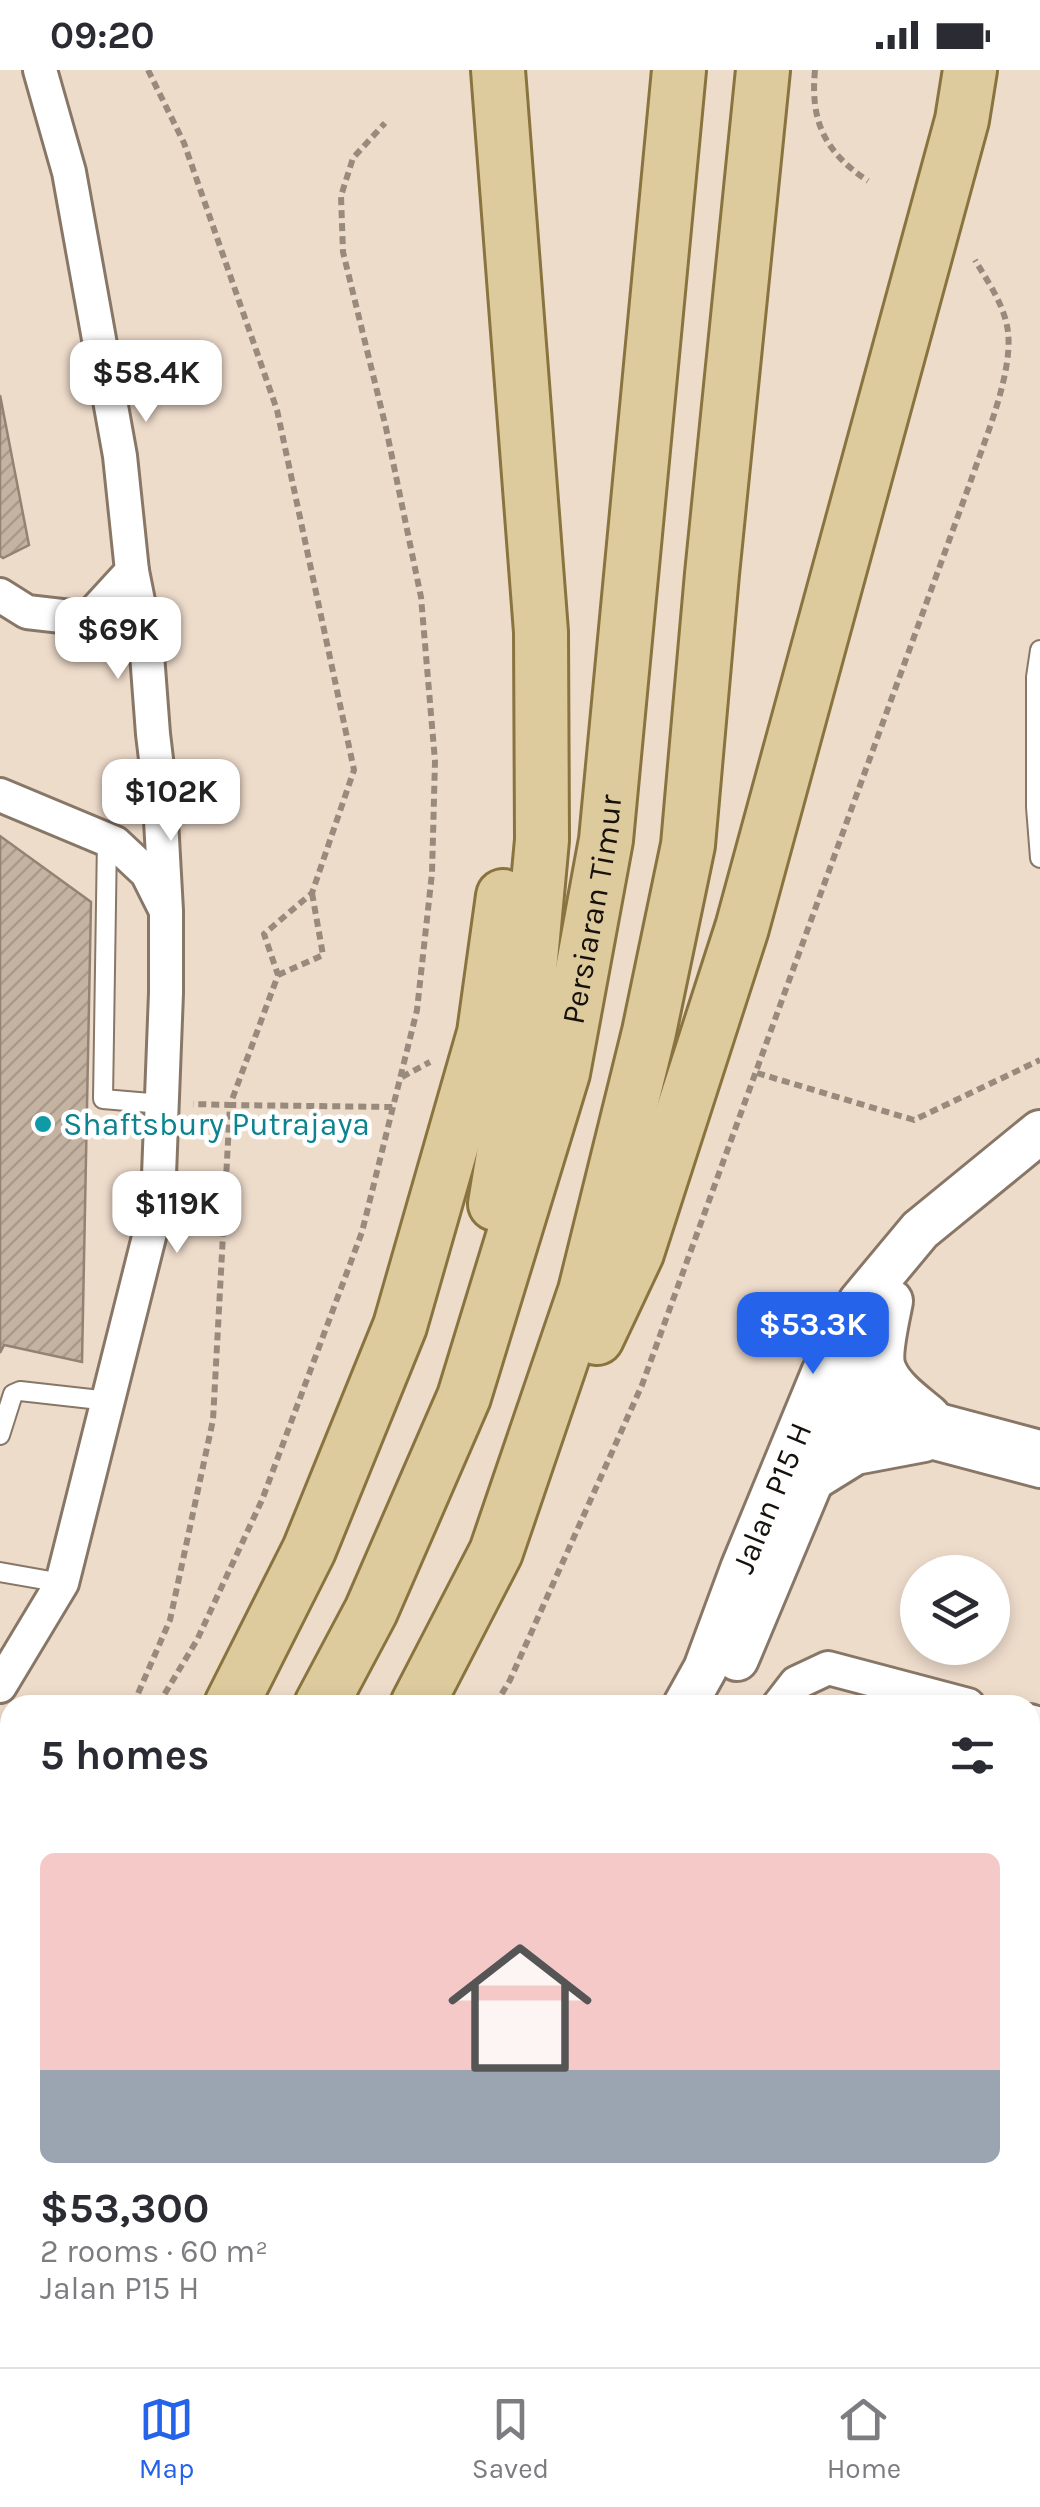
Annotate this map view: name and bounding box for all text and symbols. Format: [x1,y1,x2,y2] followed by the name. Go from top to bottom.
[50,13,154,58] text: 09:20
[65,340,227,425] pin: $58.4K
[92,354,200,391] text: $58.4K
[59,597,177,682] pin: $69K
[77,611,159,648] text: $69K
[101,759,241,844] pin: $102K
[124,773,218,810] text: $102K
[554,792,629,1027] street label: Persiaran Timur
[63,1106,370,1143] place label: Shaftsbury Putrajaya
[32,1113,54,1135] marker: Shaftsbury Putrajaya
[107,1171,247,1256] pin: $119K
[134,1185,220,1222] text: $119K
[732,1292,894,1377] pin: $53.3K
[759,1306,867,1343] text: $53.3K
[724,1417,819,1579] street label: Jalan P15 H
[900,1555,1010,1665] map controls
[900,1555,1010,1665] button: layers
[945,1728,1000,1783] icon: filters
[40,1730,209,1780] text: 5 homes
[430,1918,610,2098] icon: home
[40,2183,209,2233] text: $53,300
[40,2233,268,2270] text: 2 rooms · 60 m²
[40,2270,199,2307] text: Jalan P15 H
[139,2392,194,2485] tab: Map
[472,2392,549,2485] tab: Saved
[827,2392,901,2485] tab: Home

